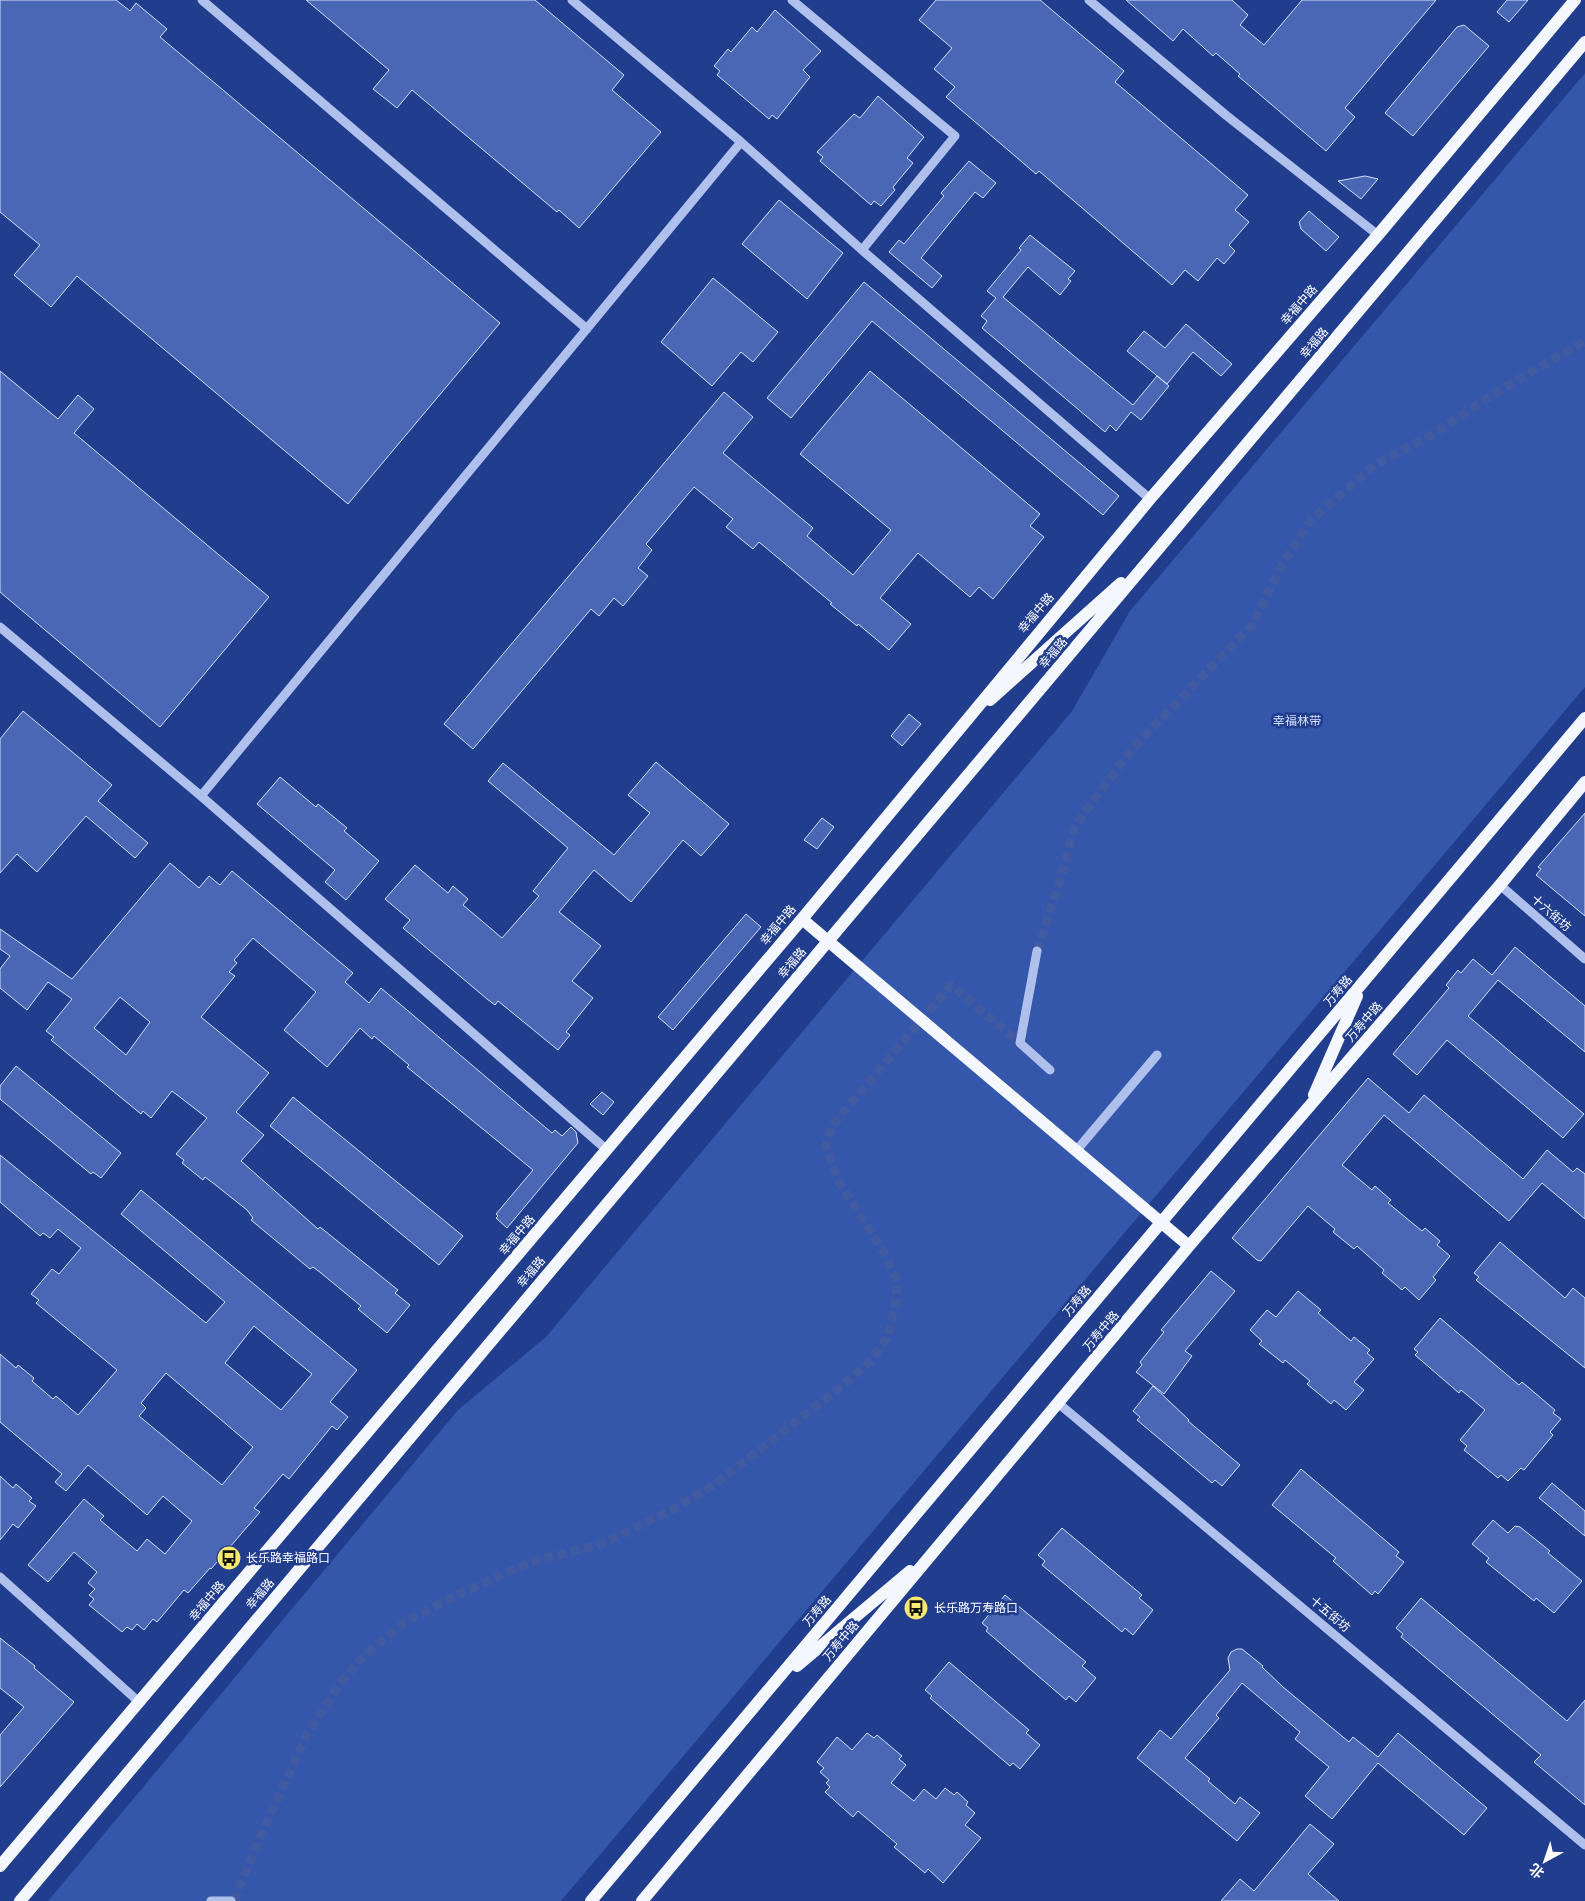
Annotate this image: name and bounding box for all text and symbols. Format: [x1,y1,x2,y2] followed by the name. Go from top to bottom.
[1278,282,1320,328] street label: 幸福中路
[1297,325,1331,361] street label: 幸福路
[1015,590,1057,636] street label: 幸福中路
[1036,635,1070,671] street label: 幸福路
[1273,714,1321,728] park label: 幸福林带
[1528,892,1574,934] street label: 十六街坊
[757,902,799,948] street label: 幸福中路
[775,945,809,981] street label: 幸福路
[1321,973,1355,1009] street label: 万寿路
[1343,999,1385,1045] street label: 万寿中路
[496,1212,538,1258] street label: 幸福中路
[514,1254,548,1290] street label: 幸福路
[1060,1283,1094,1319] street label: 万寿路
[1080,1308,1122,1354] street label: 万寿中路
[216,1545,242,1571] bus stop icon: 长乐路幸福路口
[246,1551,330,1565] place label: 长乐路幸福路口
[243,1576,277,1612] street label: 幸福路
[186,1578,228,1624] street label: 幸福中路
[800,1593,834,1629] street label: 万寿路
[1307,1593,1353,1635] street label: 十五街坊
[903,1595,929,1621] bus stop icon: 长乐路万寿路口
[934,1601,1018,1615] place label: 长乐路万寿路口
[820,1618,862,1664] street label: 万寿中路
[1520,1836,1570,1886] north arrow
[1526,1860,1547,1882] text: 北

